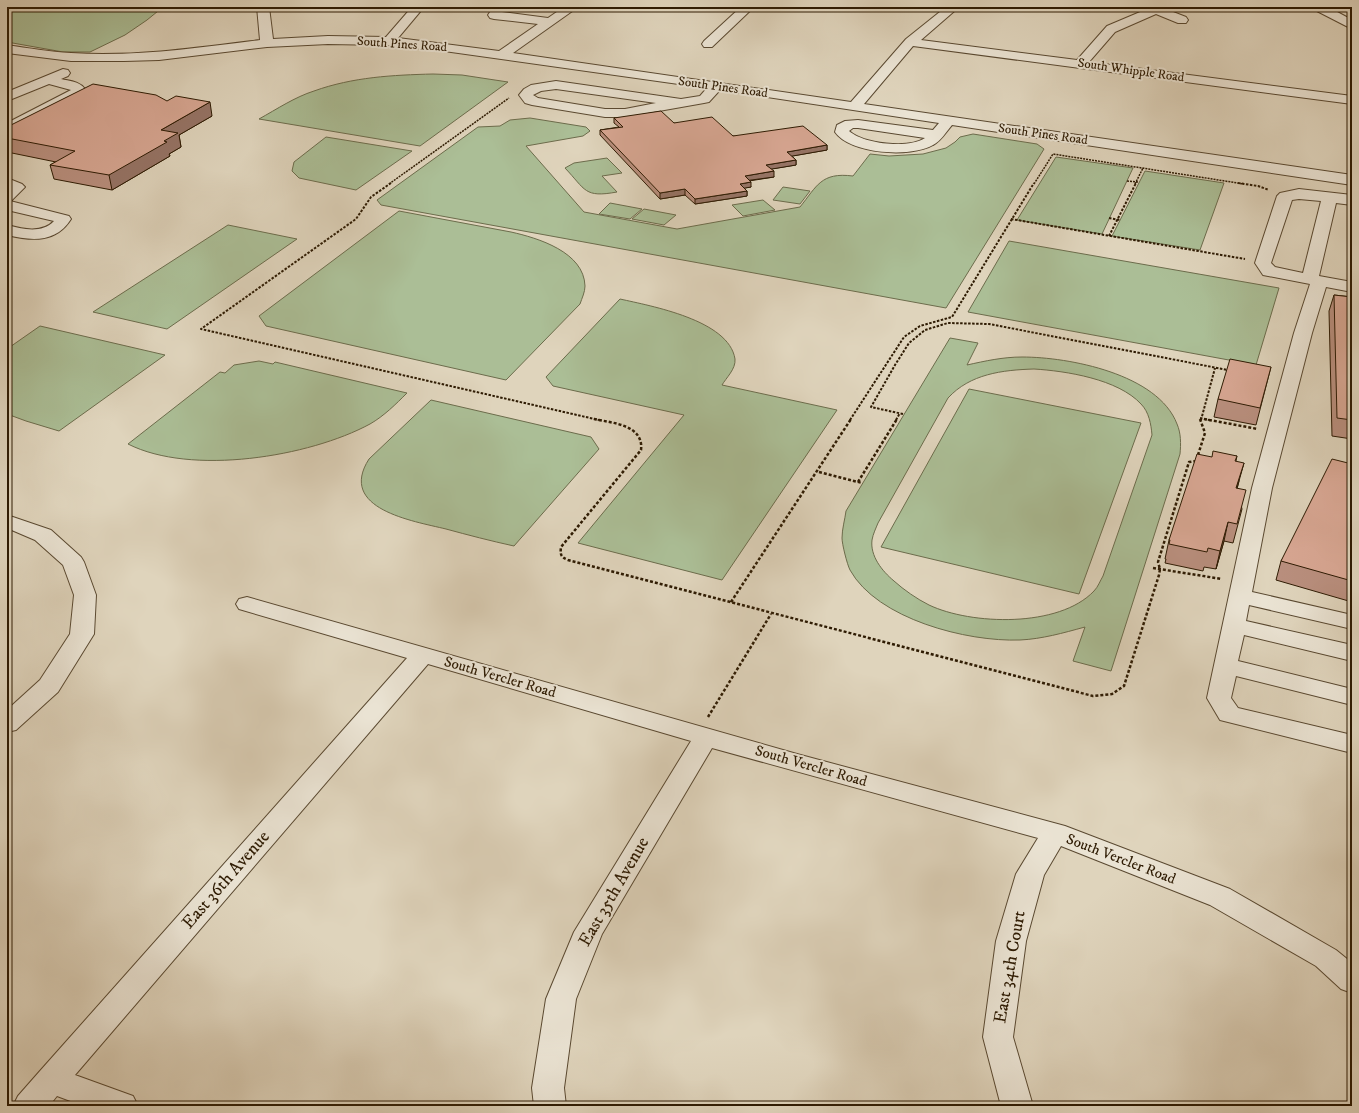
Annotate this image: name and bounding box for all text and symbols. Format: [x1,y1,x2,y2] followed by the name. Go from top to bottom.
[356,33,448,55] street label: South Pines Road
[1077,55,1186,85] street label: South Whipple Road
[677,73,769,101] street label: South Pines Road
[997,120,1089,148] street label: South Pines Road
[442,652,559,702] street label: South Vercler Road
[753,741,870,791] street label: South Vercler Road
[177,826,275,934] street label: East 36th Avenue
[1064,829,1179,889] street label: South Vercler Road
[574,833,654,951] street label: East 35th Avenue
[989,909,1031,1025] street label: East 34th Court

